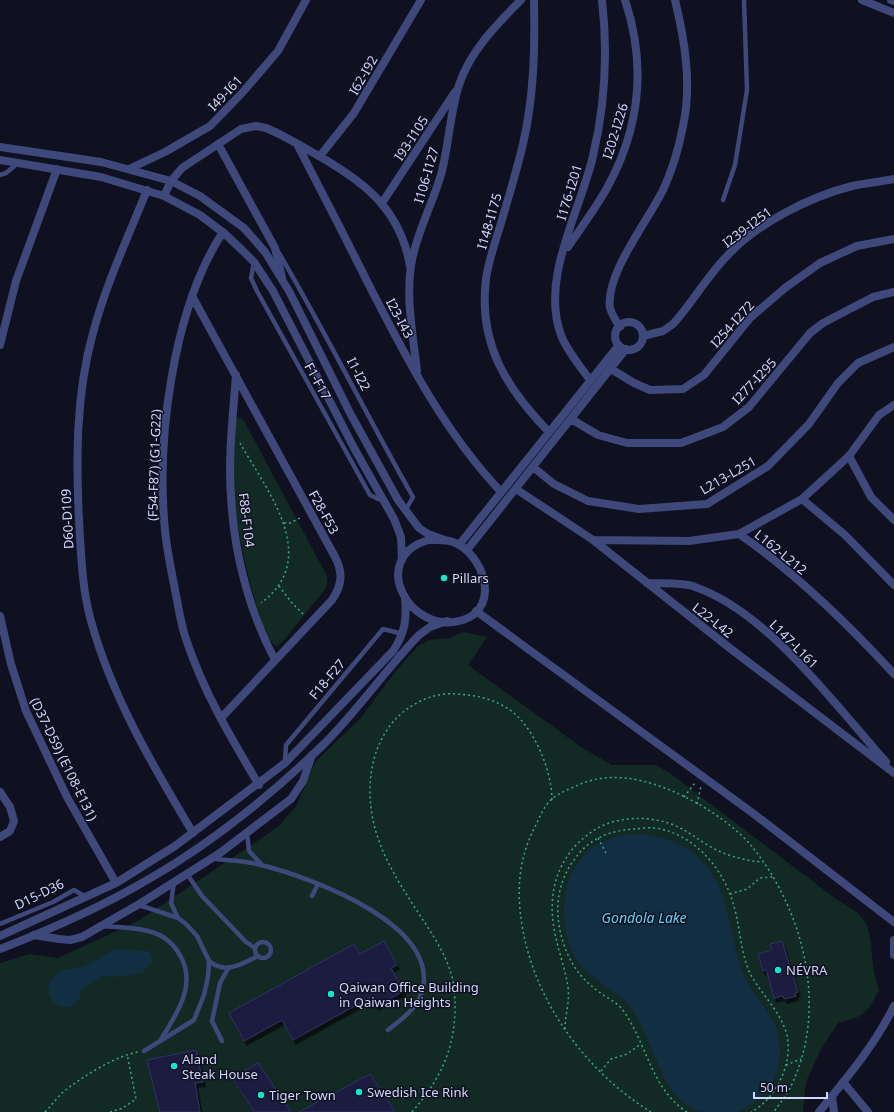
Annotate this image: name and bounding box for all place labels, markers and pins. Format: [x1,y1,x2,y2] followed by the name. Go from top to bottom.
[452,569,489,587] place label: Pillars
[439,573,449,583] marker: Pillars
[786,961,828,979] place label: NÉVRA
[773,965,783,975] marker: NÉVRA
[339,978,479,1011] place label: Qaiwan Office Building in Qaiwan Heights
[326,989,336,999] marker: Qaiwan Office Building in Qaiwan Heights
[182,1050,258,1083] place label: Aland Steak House
[169,1061,179,1071] marker: Aland Steak House
[367,1083,469,1101] place label: Swedish Ice Rink
[269,1086,336,1104] place label: Tiger Town
[354,1087,364,1097] marker: Swedish Ice Rink
[256,1090,266,1100] marker: Tiger Town

